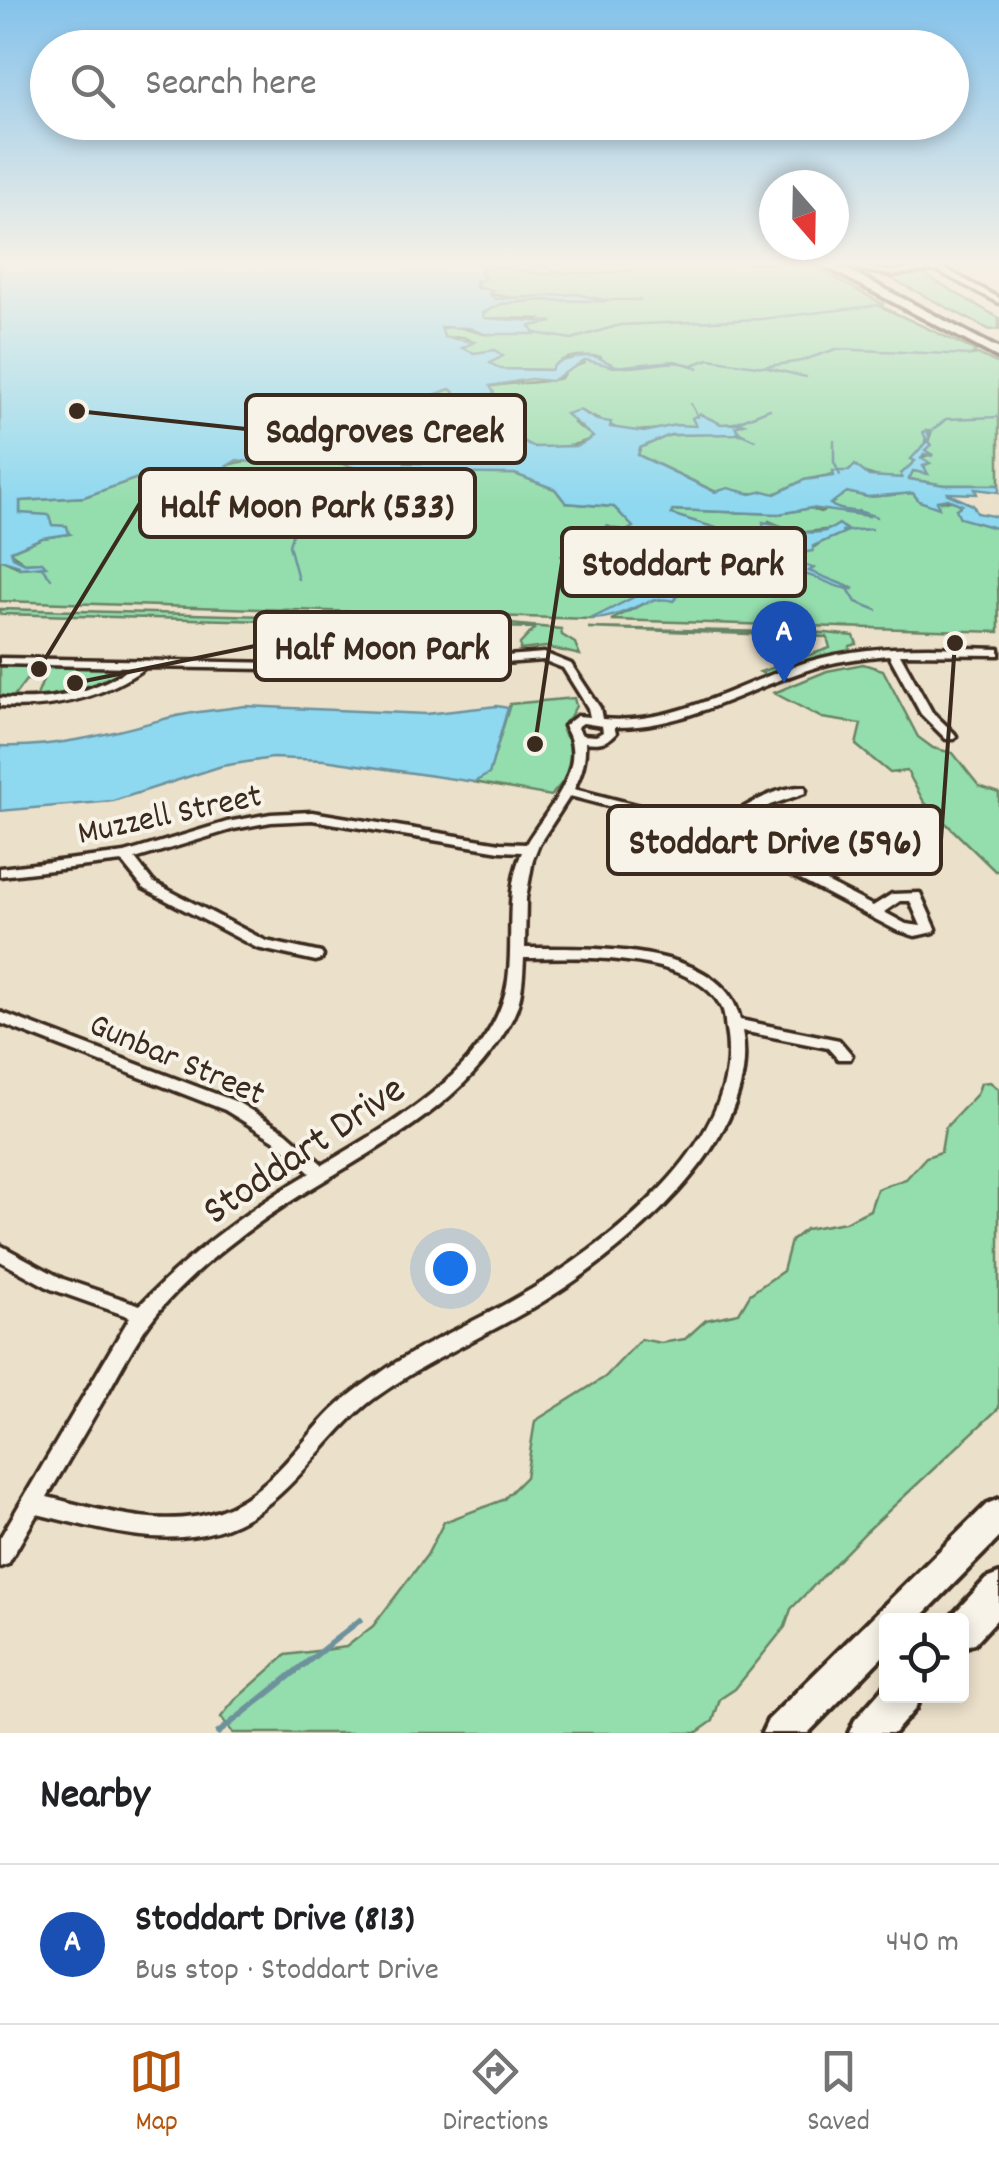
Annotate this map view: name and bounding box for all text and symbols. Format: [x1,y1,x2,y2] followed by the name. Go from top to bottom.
[30,30,969,140] search box
[65,58,120,113] icon: search
[145,58,317,113] text: Search here
[759,170,849,260] north arrow
[246,395,525,463] callout: Sadgroves Creek
[265,407,505,462] text: Sadgroves Creek
[140,469,475,537] callout: Half Moon Park (533)
[160,482,454,537] text: Half Moon Park (533)
[562,528,805,596] callout: Stoddart Park
[582,540,784,595] text: Stoddart Park
[752,600,816,683] pin: A
[255,612,510,680] callout: Half Moon Park
[274,624,490,679] text: Half Moon Park
[73,773,267,861] street label: Muzzell Street
[608,806,941,874] callout: Stoddart Drive (596)
[629,818,921,873] text: Stoddart Drive (596)
[80,1002,272,1121] street label: Gunbar Street
[192,1063,419,1243] street label: Stoddart Drive
[425,1243,476,1294] your location
[879,1613,969,1703] map controls
[879,1613,969,1703] button: locate
[40,1768,150,1828] text: Nearby
[135,1894,414,1949] text: Stoddart Drive (813)
[64,1921,81,1967] text: A
[886,1921,959,1967] text: 440 m
[135,1949,439,1995] text: Bus stop · Stoddart Drive
[129,2044,184,2144] tab: Map
[443,2044,549,2144] tab: Directions
[807,2044,870,2144] tab: Saved

